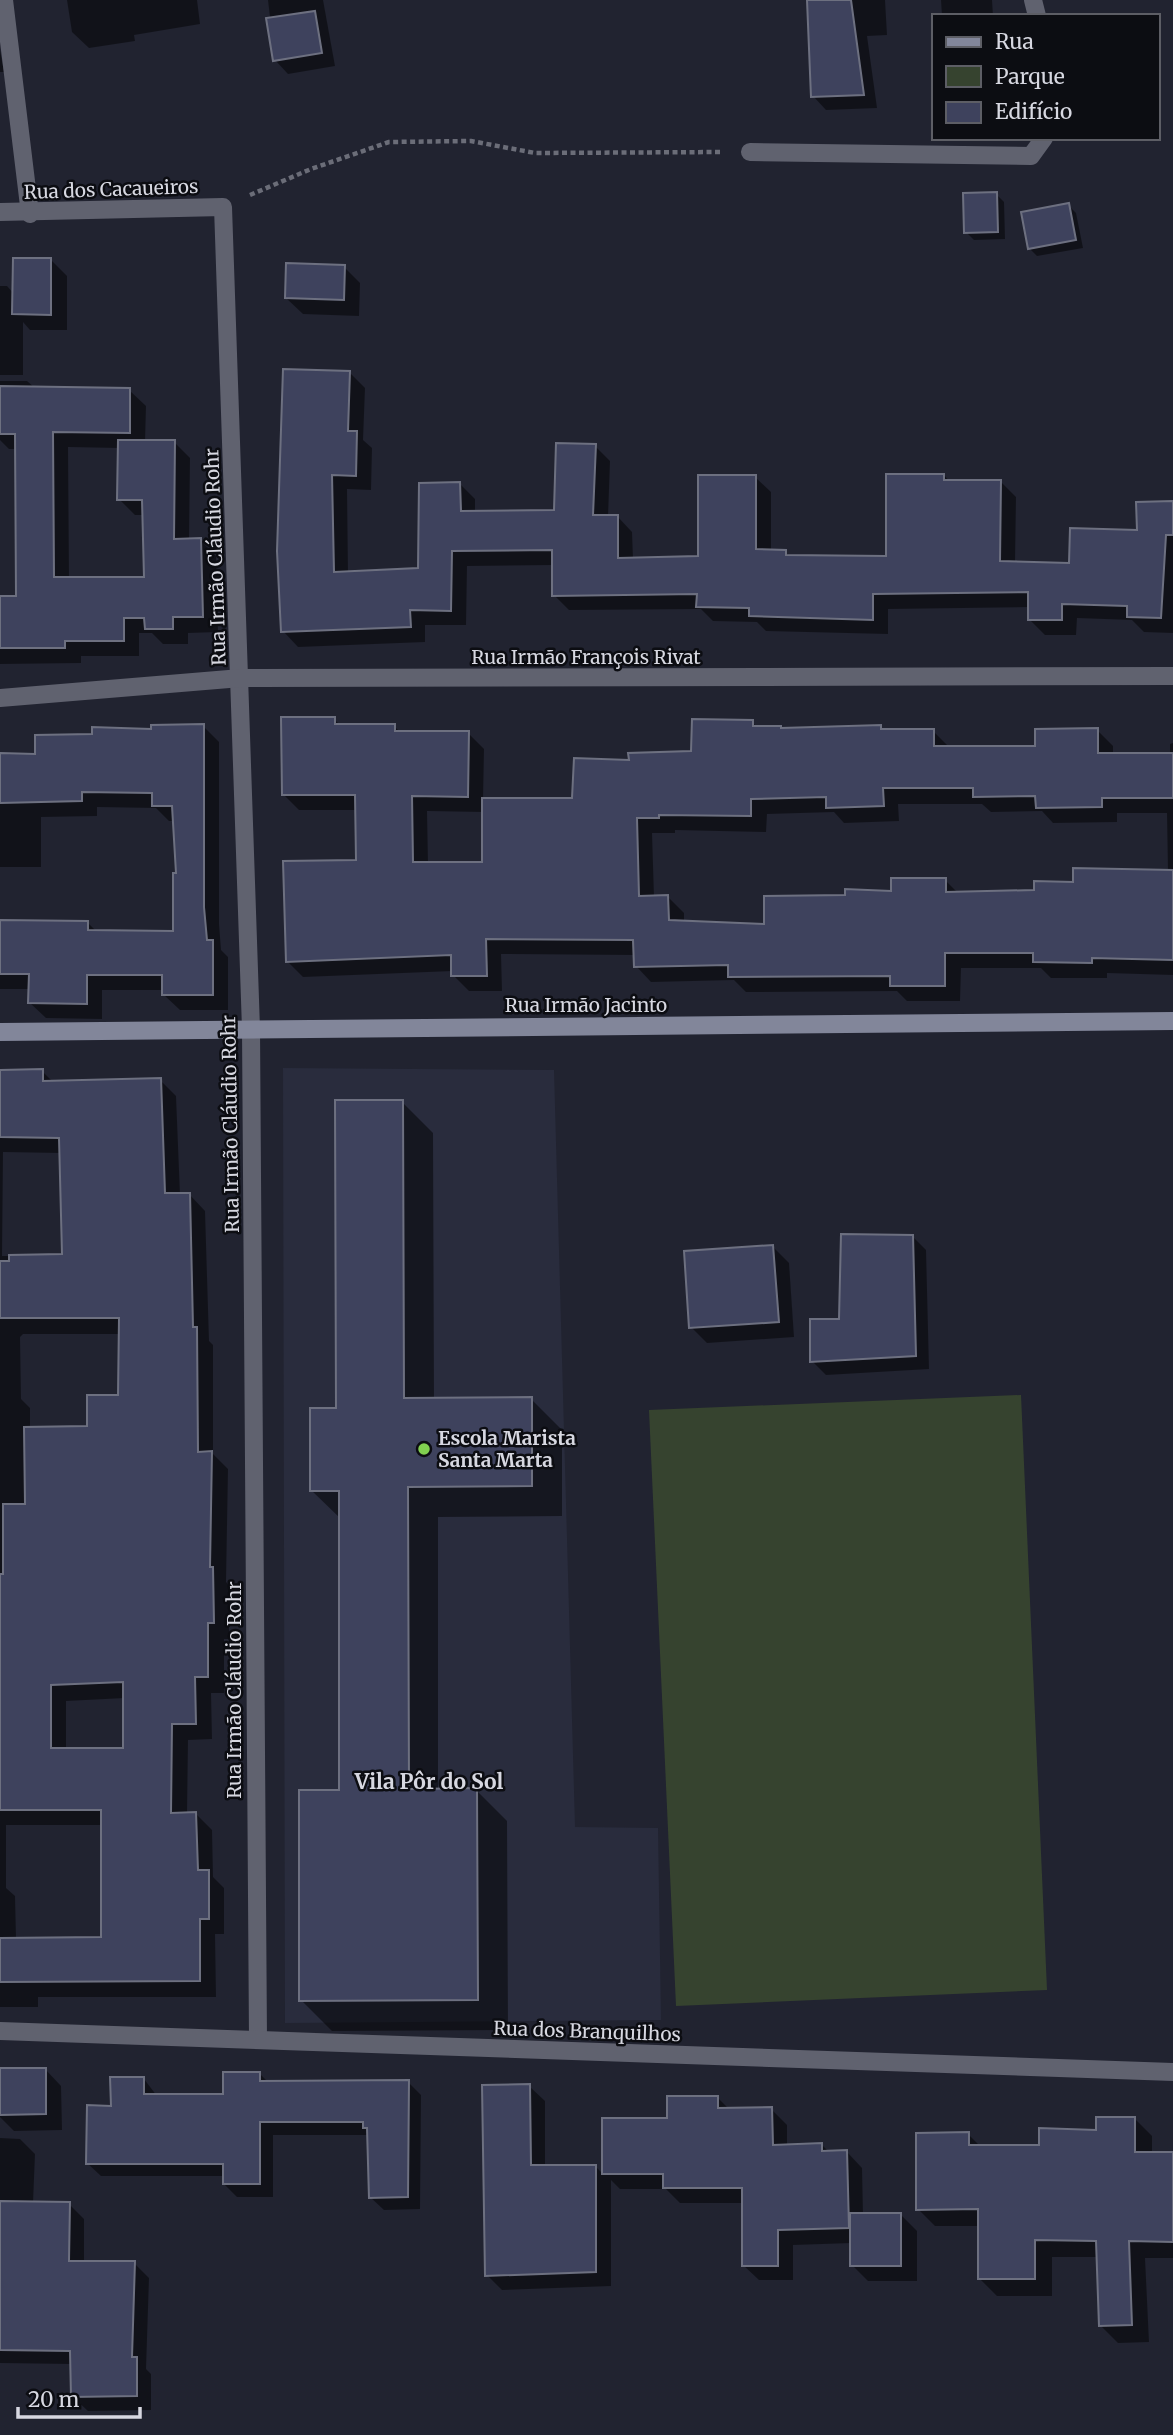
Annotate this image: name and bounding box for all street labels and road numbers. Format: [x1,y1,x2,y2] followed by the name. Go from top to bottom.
[23,174,199,204] street label: Rua dos Cacaueiros
[199,447,231,666] street label: Rua Irmão Cláudio Rohr
[471,645,701,669] street label: Rua Irmão François Rivat
[505,993,667,1017] street label: Rua Irmão Jacinto
[216,1015,244,1233] street label: Rua Irmão Cláudio Rohr
[222,1581,246,1799] street label: Rua Irmão Cláudio Rohr
[493,2016,681,2046] street label: Rua dos Branquilhos

